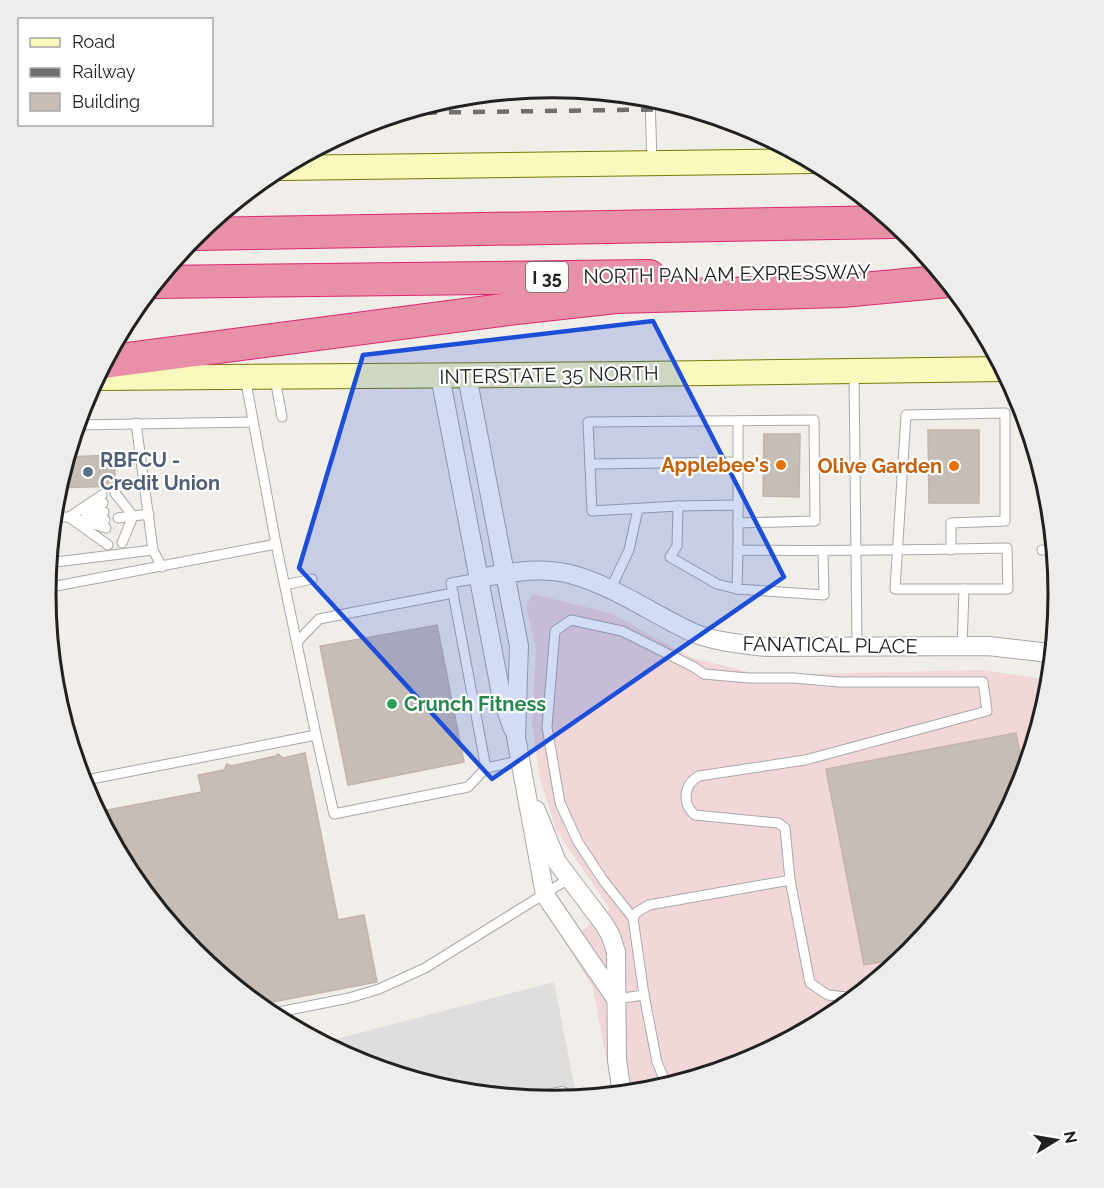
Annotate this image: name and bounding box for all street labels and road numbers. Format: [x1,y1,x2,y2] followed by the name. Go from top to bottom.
[583,259,871,289] street label: NORTH PAN AM EXPRESSWAY
[526,262,568,292] road number: I 35
[439,361,659,389] street label: INTERSTATE 35 NORTH
[742,631,918,659] street label: FANATICAL PLACE

